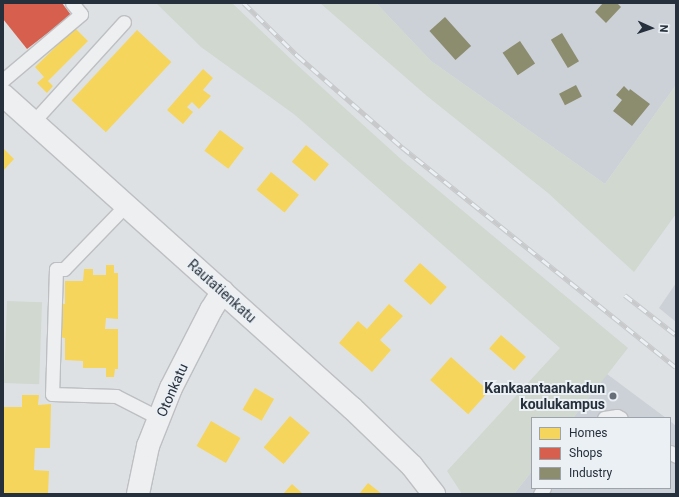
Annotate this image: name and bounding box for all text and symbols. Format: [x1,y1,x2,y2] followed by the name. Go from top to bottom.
[631,8,671,48] north arrow
[657,24,670,33] text: N
[184,256,260,326] street label: Rautatienkatu
[153,361,191,419] street label: Otonkatu
[484,380,605,412] place label: Kankaantaankadun koulukampus
[608,391,618,401] marker: Kankaantaankadun koulukampus
[531,417,671,489] legend
[569,426,607,440] text: Homes
[569,446,603,460] text: Shops
[569,466,612,480] text: Industry

